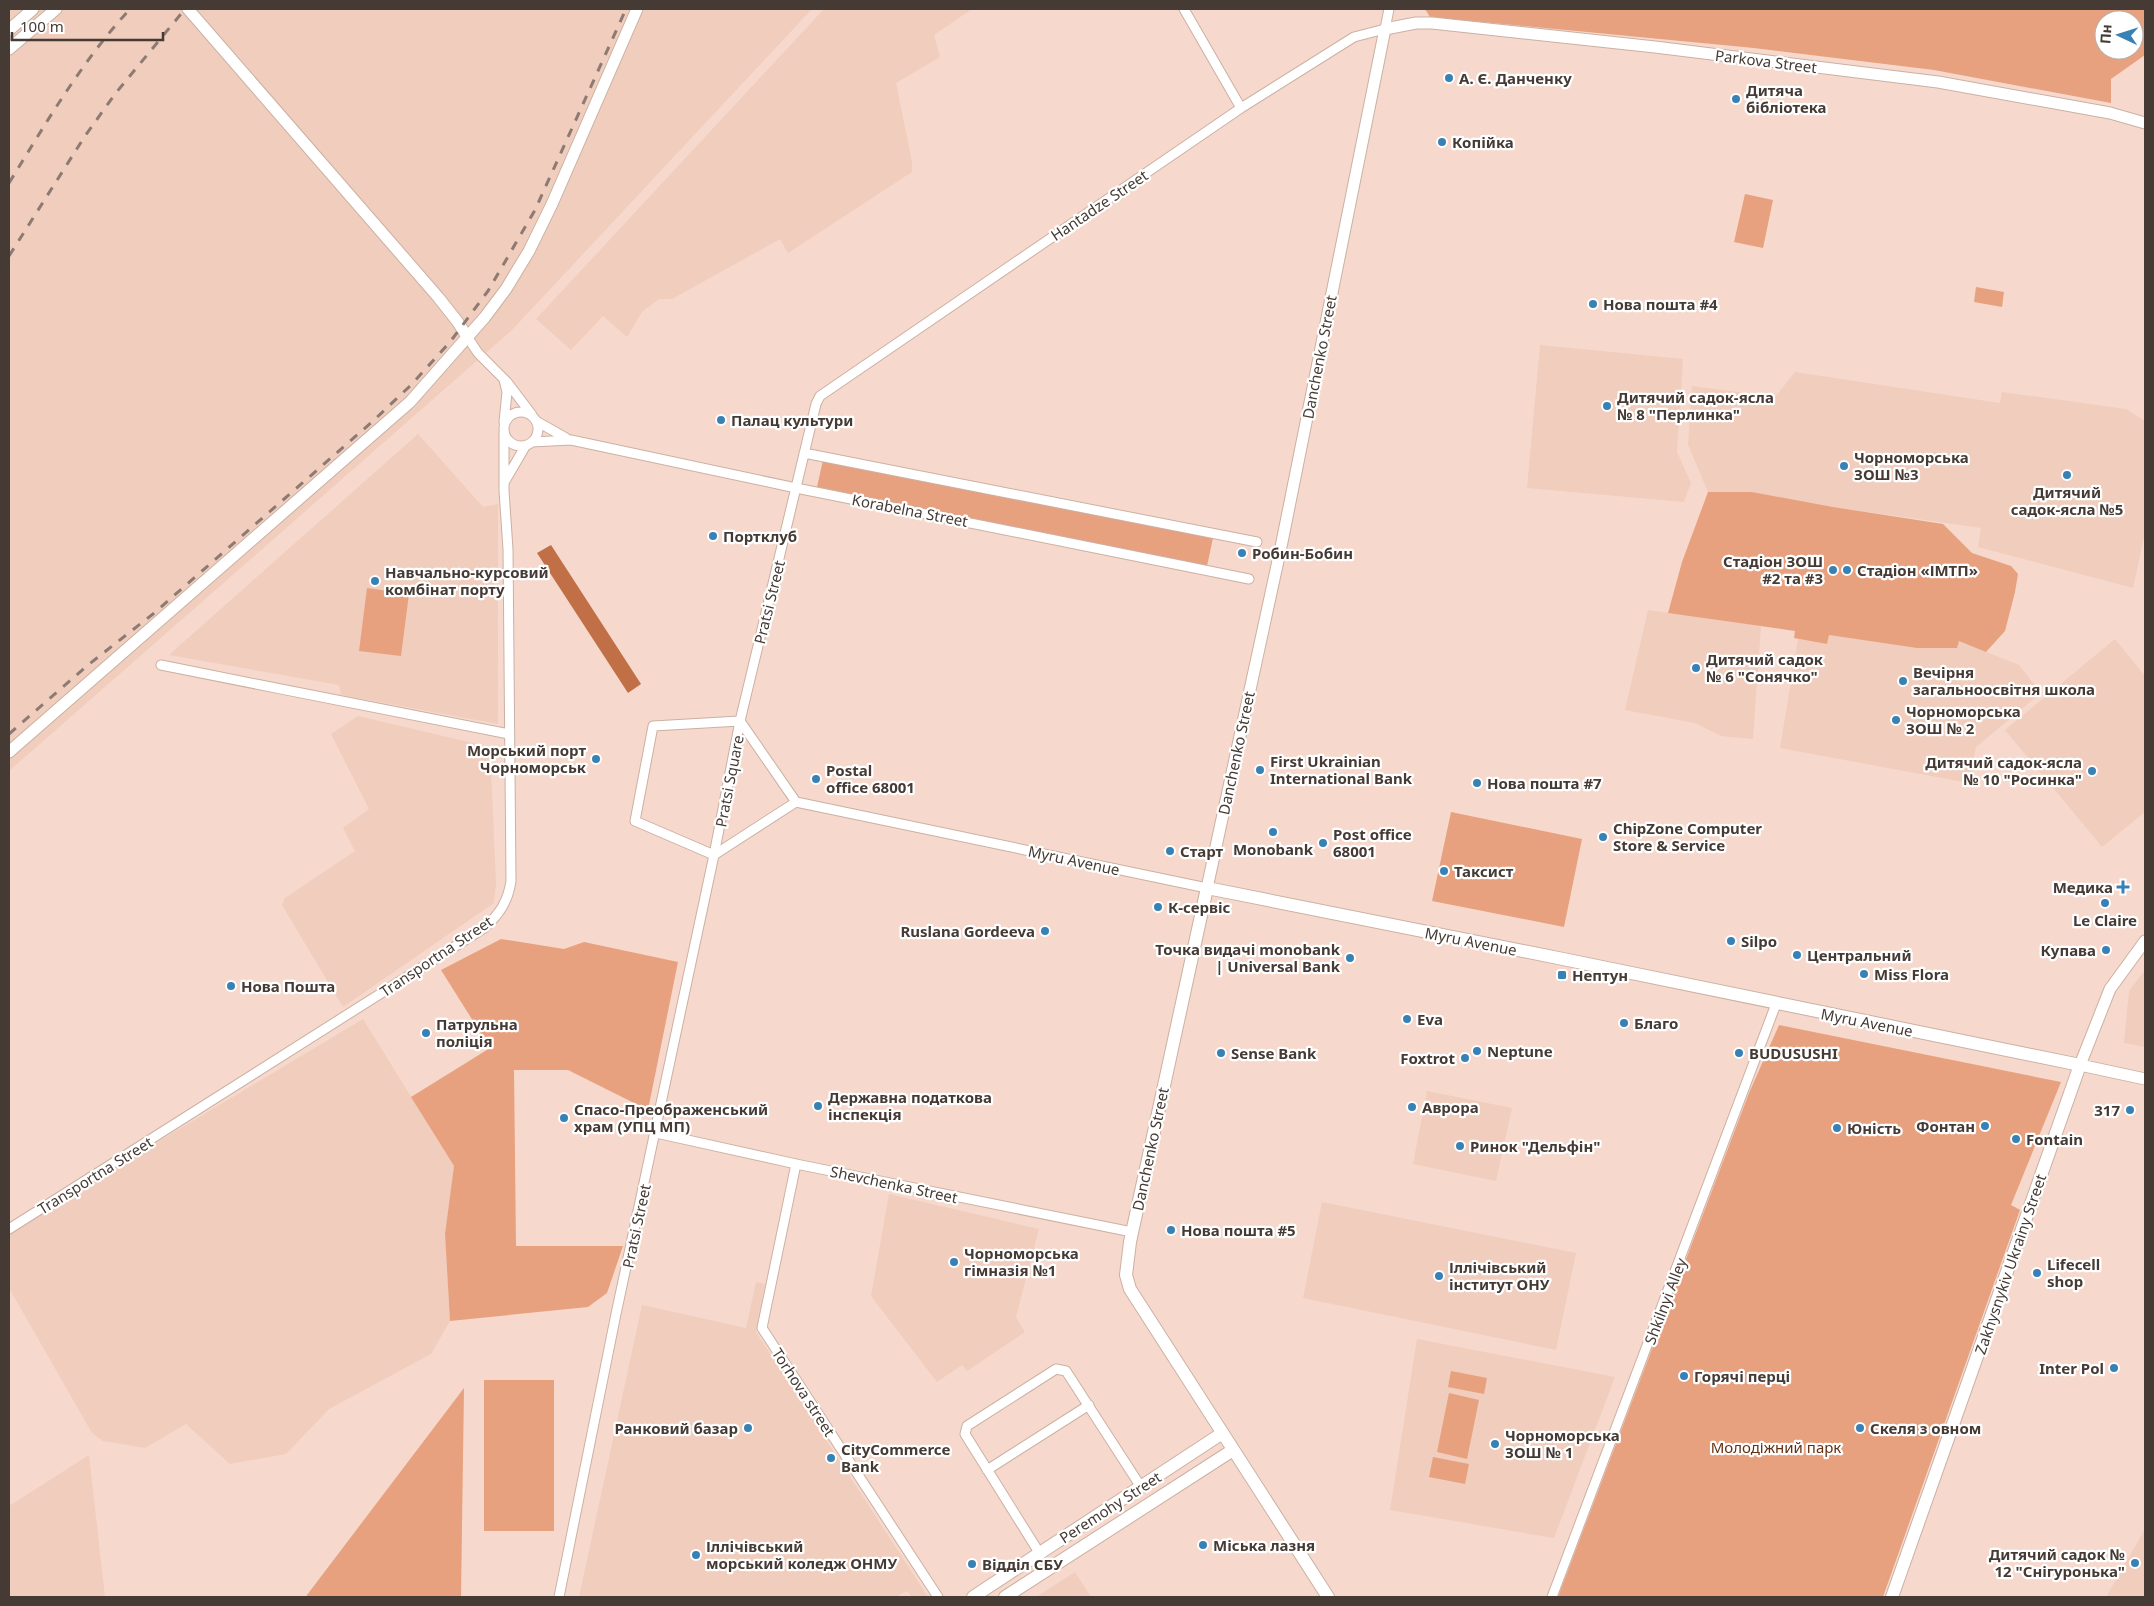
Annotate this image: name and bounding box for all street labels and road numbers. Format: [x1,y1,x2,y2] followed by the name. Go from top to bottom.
[1714,45,1819,77] street label: Parkova Street
[1047,165,1152,245] street label: Hantadze Street
[1297,293,1341,421] street label: Danchenko Street
[850,489,970,531] street label: Korabelna Street
[749,557,789,646] street label: Pratsi Street
[1213,689,1259,817] street label: Danchenko Street
[710,733,748,829] street label: Pratsi Square
[1026,841,1122,879] street label: Myru Avenue
[376,911,497,1001] street label: Transportna Street
[1423,922,1519,960] street label: Myru Avenue
[1819,1003,1915,1041] street label: Myru Avenue
[1127,1085,1173,1213] street label: Danchenko Street
[34,1131,157,1218] street label: Transportna Street
[828,1161,960,1207] street label: Shevchenka Street
[1970,1171,2050,1357] street label: Zakhysnykiv Ukrainy Street
[617,1181,655,1270] street label: Pratsi Street
[1639,1255,1691,1347] street label: Shkilnyi Alley
[768,1344,840,1440] street label: Torhova street
[1055,1466,1165,1547] street label: Peremohy Street

